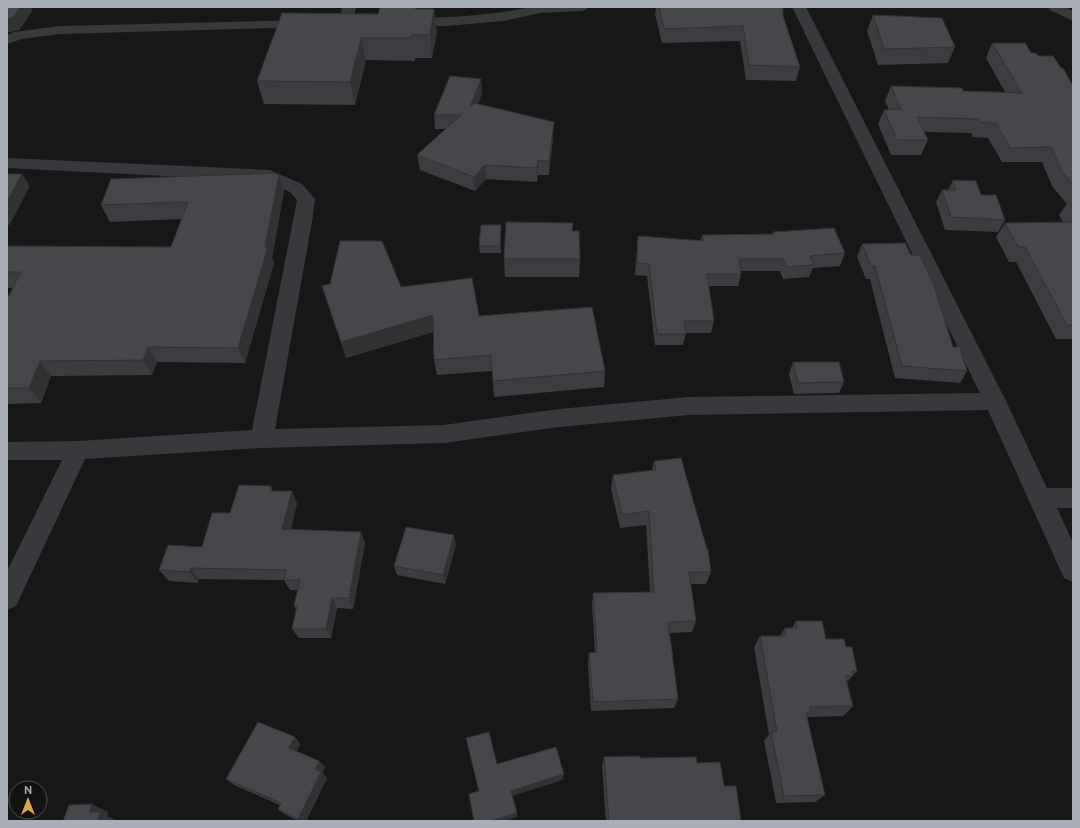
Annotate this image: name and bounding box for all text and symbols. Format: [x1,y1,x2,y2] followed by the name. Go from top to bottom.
[8,780,48,820] north arrow
[24,784,32,796] text: N

